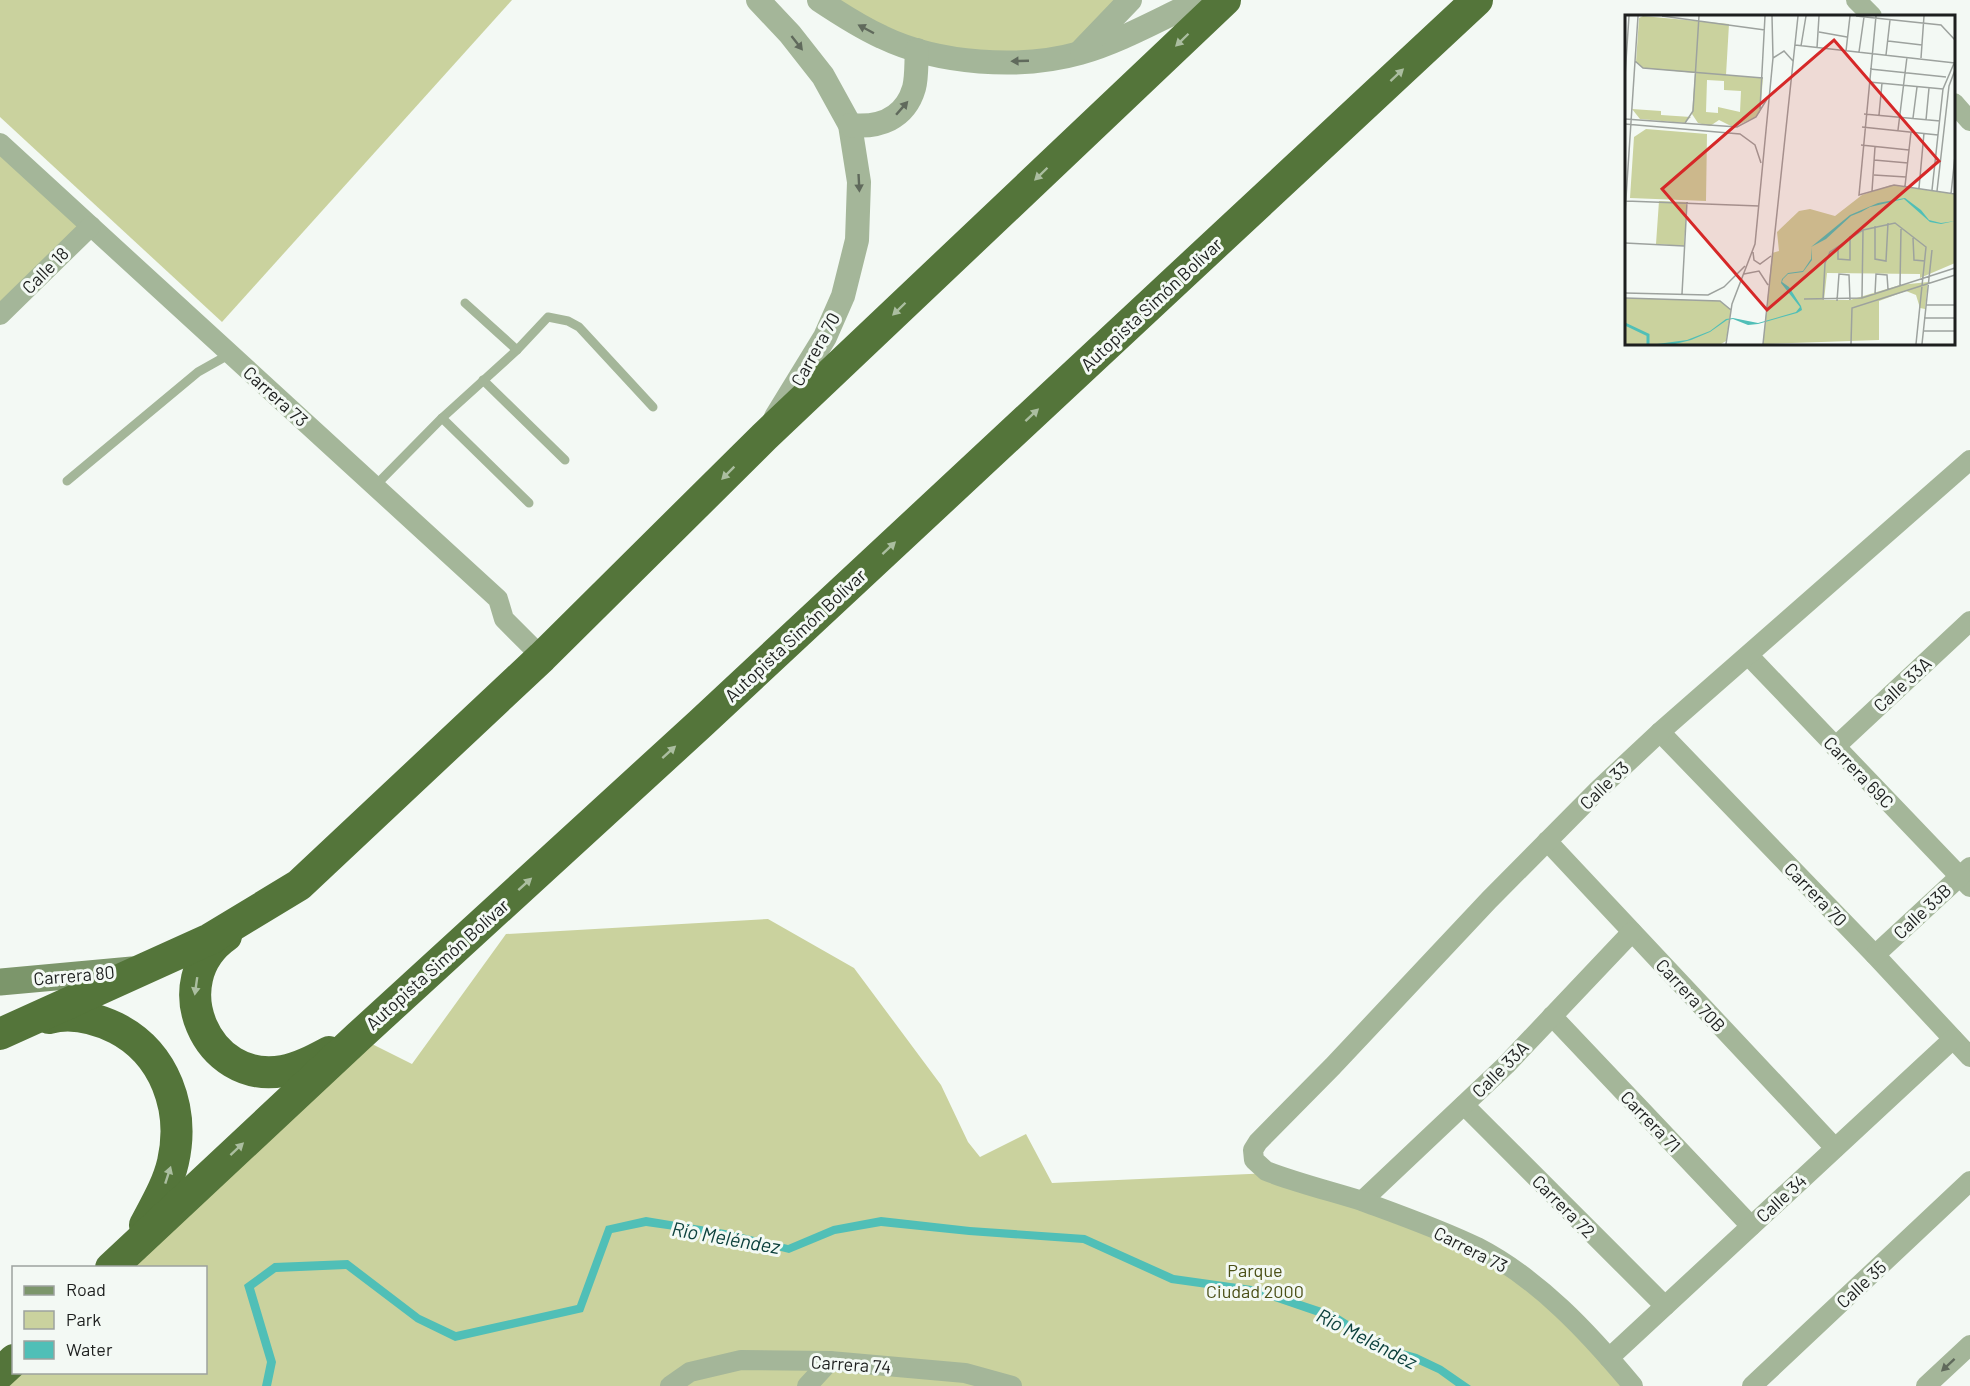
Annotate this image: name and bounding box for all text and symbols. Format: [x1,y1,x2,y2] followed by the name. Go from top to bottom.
[1625,15,1955,345] inset map
[858,24,875,34] one-way arrow
[1175,33,1190,47] one-way arrow
[791,35,804,51] one-way arrow
[1011,57,1030,66] one-way arrow
[1390,68,1405,82] one-way arrow
[896,100,909,116] one-way arrow
[1034,167,1048,181] one-way arrow
[854,173,863,192] one-way arrow
[1076,233,1227,375] street label: Autopista Simón Bolívar
[17,242,73,298] street label: Calle 18
[892,302,907,316] one-way arrow
[786,308,844,390] street label: Carrera 70
[239,361,313,431] street label: Carrera 73
[1024,408,1039,422] one-way arrow
[722,465,736,479] one-way arrow
[881,541,896,555] one-way arrow
[720,564,871,706] street label: Autopista Simón Bolívar
[1869,652,1935,716] street label: Calle 33A
[1819,731,1899,813] street label: Carrera 69C
[661,746,676,759] one-way arrow
[1575,756,1633,814] street label: Calle 33
[1780,857,1852,931] street label: Carrera 70
[518,877,533,891] one-way arrow
[1888,879,1956,943] street label: Calle 33B
[361,894,513,1034] street label: Autopista Simón Bolívar
[1652,954,1730,1036] street label: Carrera 70B
[32,960,116,990] street label: Carrera 80
[191,976,201,995] one-way arrow
[1467,1036,1533,1102] street label: Calle 33A
[1616,1086,1686,1156] street label: Carrera 71
[229,1143,244,1156] one-way arrow
[164,1166,174,1184] one-way arrow
[1751,1169,1811,1227] street label: Calle 34
[1528,1170,1600,1242] street label: Carrera 72
[670,1216,782,1258] water label: Río Meléndez
[1430,1221,1512,1277] street label: Carrera 73
[1832,1255,1890,1313] street label: Calle 35
[1206,1259,1304,1302] park label: Parque Ciudad 2000
[12,1266,207,1374] legend
[66,1278,106,1300] text: Road
[1313,1302,1421,1374] water label: Río Meléndez
[66,1308,101,1330] text: Park
[66,1338,113,1360] text: Water
[810,1350,892,1378] street label: Carrera 74
[1941,1358,1955,1372] one-way arrow

